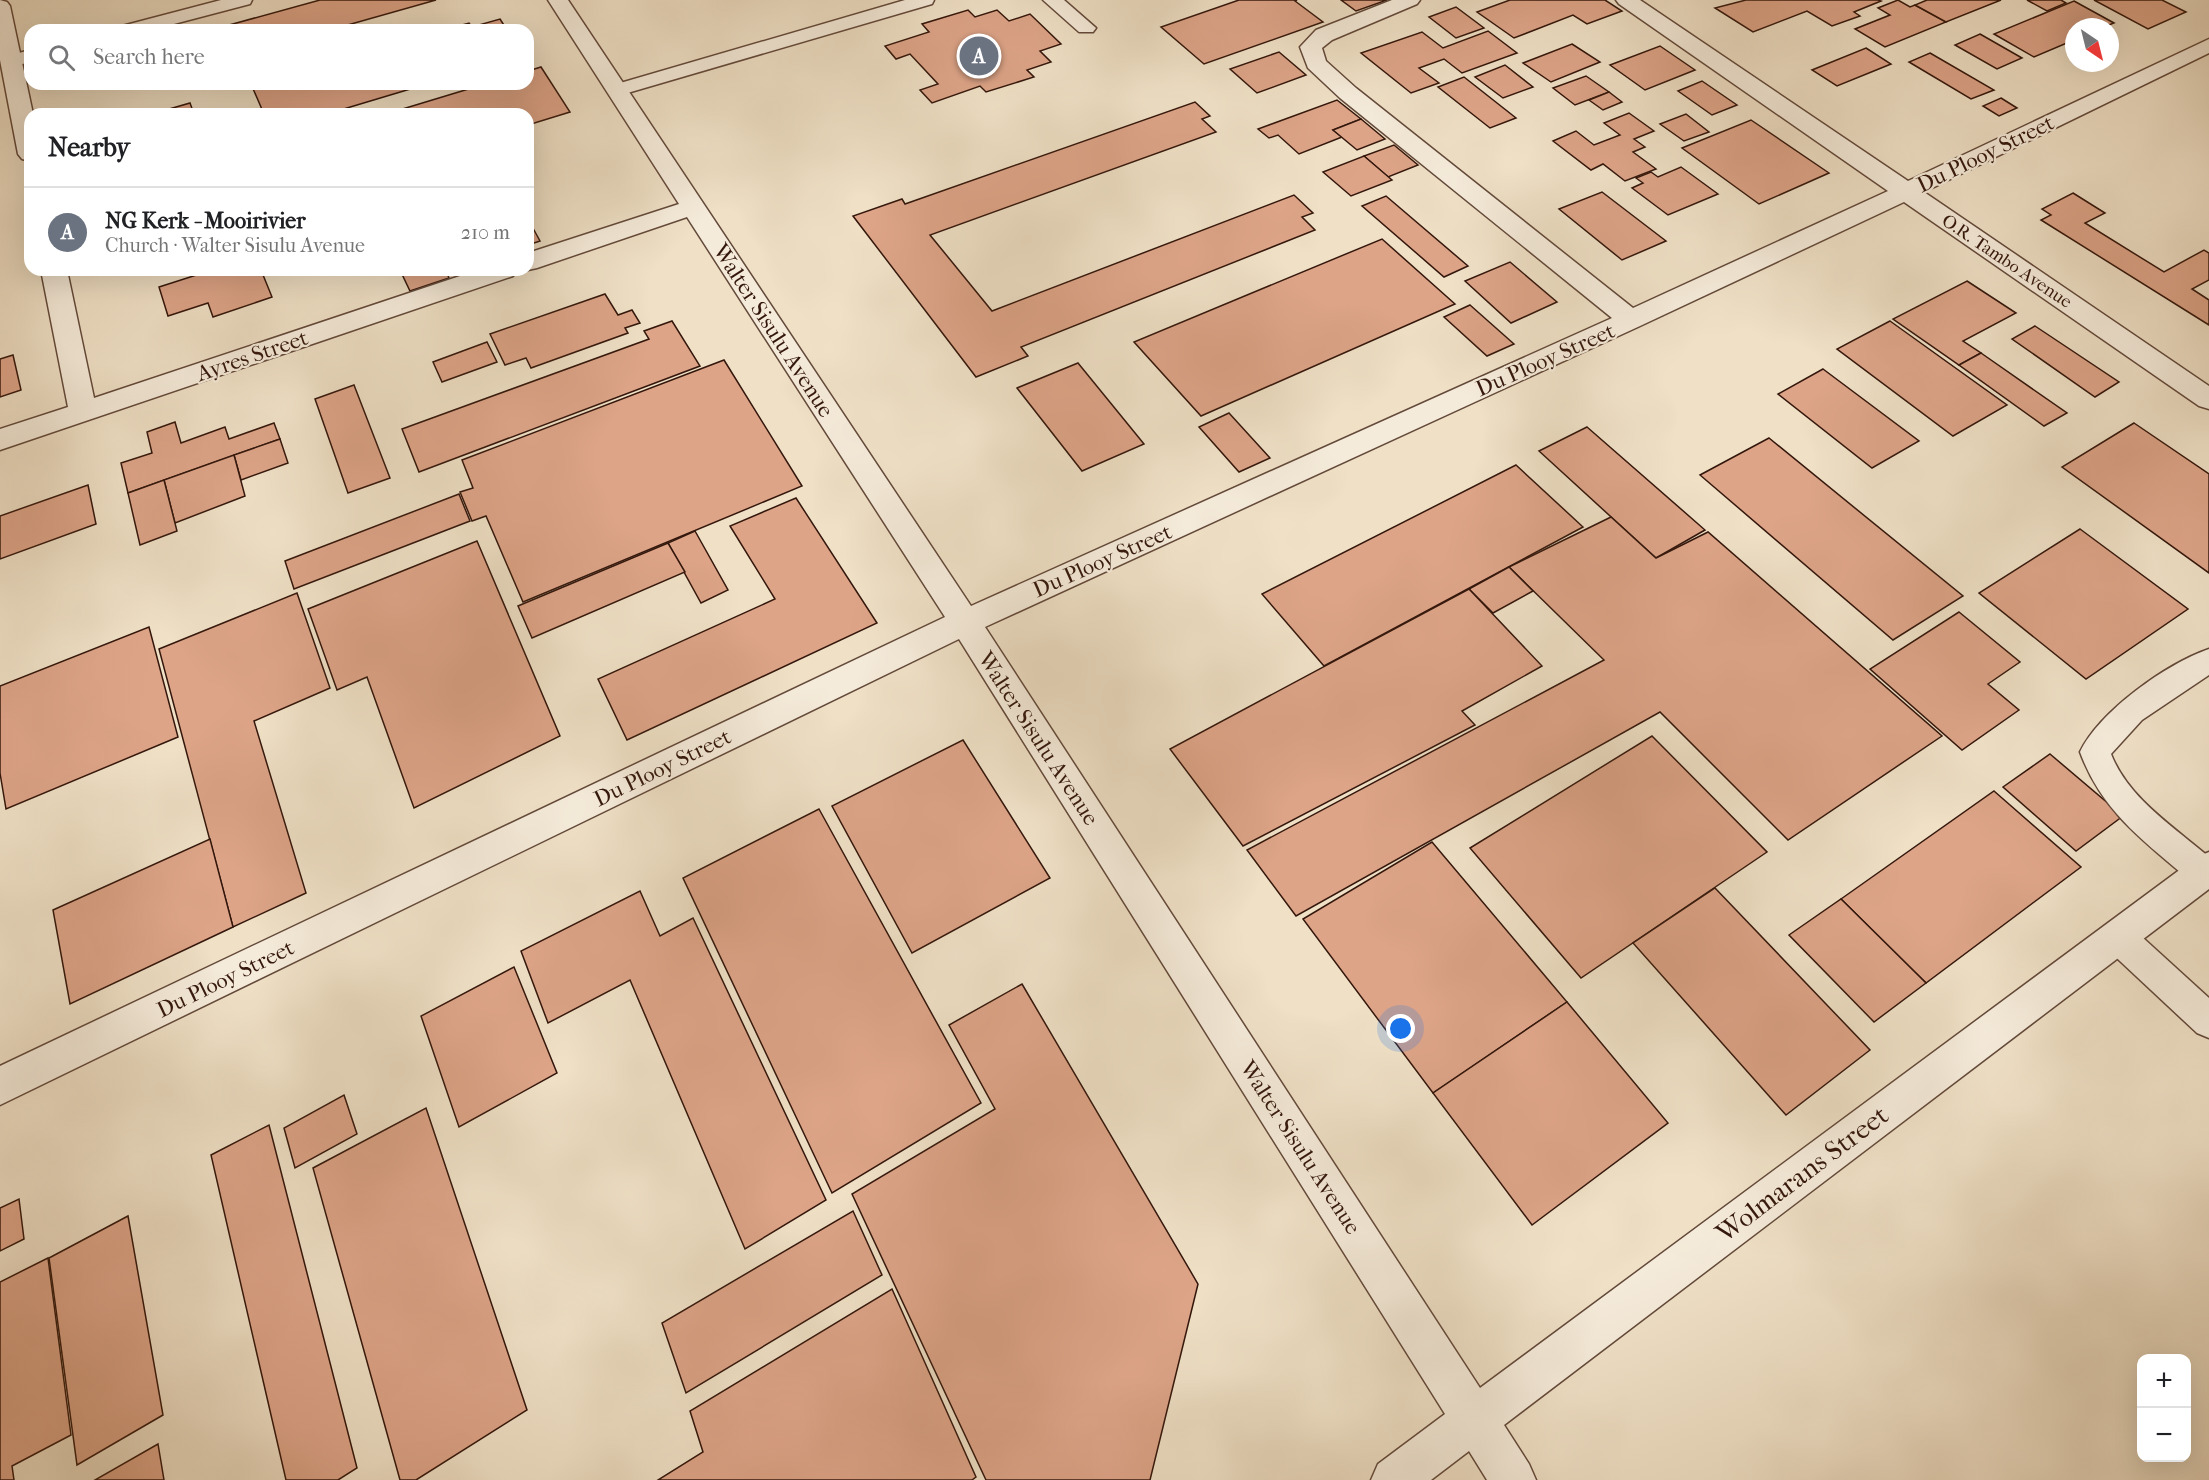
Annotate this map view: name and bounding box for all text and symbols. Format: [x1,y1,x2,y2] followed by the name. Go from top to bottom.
[2065,18,2119,72] north arrow
[24,24,534,90] search box
[960,34,998,78] pin: A
[45,41,78,74] icon: search
[93,44,205,70] text: Search here
[1913,109,2058,198] street label: Du Plooy Street
[48,132,130,163] text: Nearby
[105,208,306,234] text: NG Kerk - Mooirivier
[1938,210,2076,313] street label: O.R. Tambo Avenue
[61,221,74,244] text: A
[461,221,510,244] text: 210 m
[105,234,365,257] text: Church · Walter Sisulu Avenue
[707,238,839,422] street label: Walter Sisulu Avenue
[1472,318,1619,402] street label: Du Plooy Street
[192,325,312,387] street label: Ayres Street
[1029,519,1176,603] street label: Du Plooy Street
[972,646,1104,830] street label: Walter Sisulu Avenue
[590,723,735,812] street label: Du Plooy Street
[153,934,298,1023] street label: Du Plooy Street
[1386,1014,1415,1043] your location
[1234,1055,1366,1239] street label: Walter Sisulu Avenue
[1709,1099,1895,1250] street label: Wolmarans Street
[2137,1354,2191,1462] map controls
[2137,1354,2191,1408] button: +
[2137,1408,2191,1462] button: −

